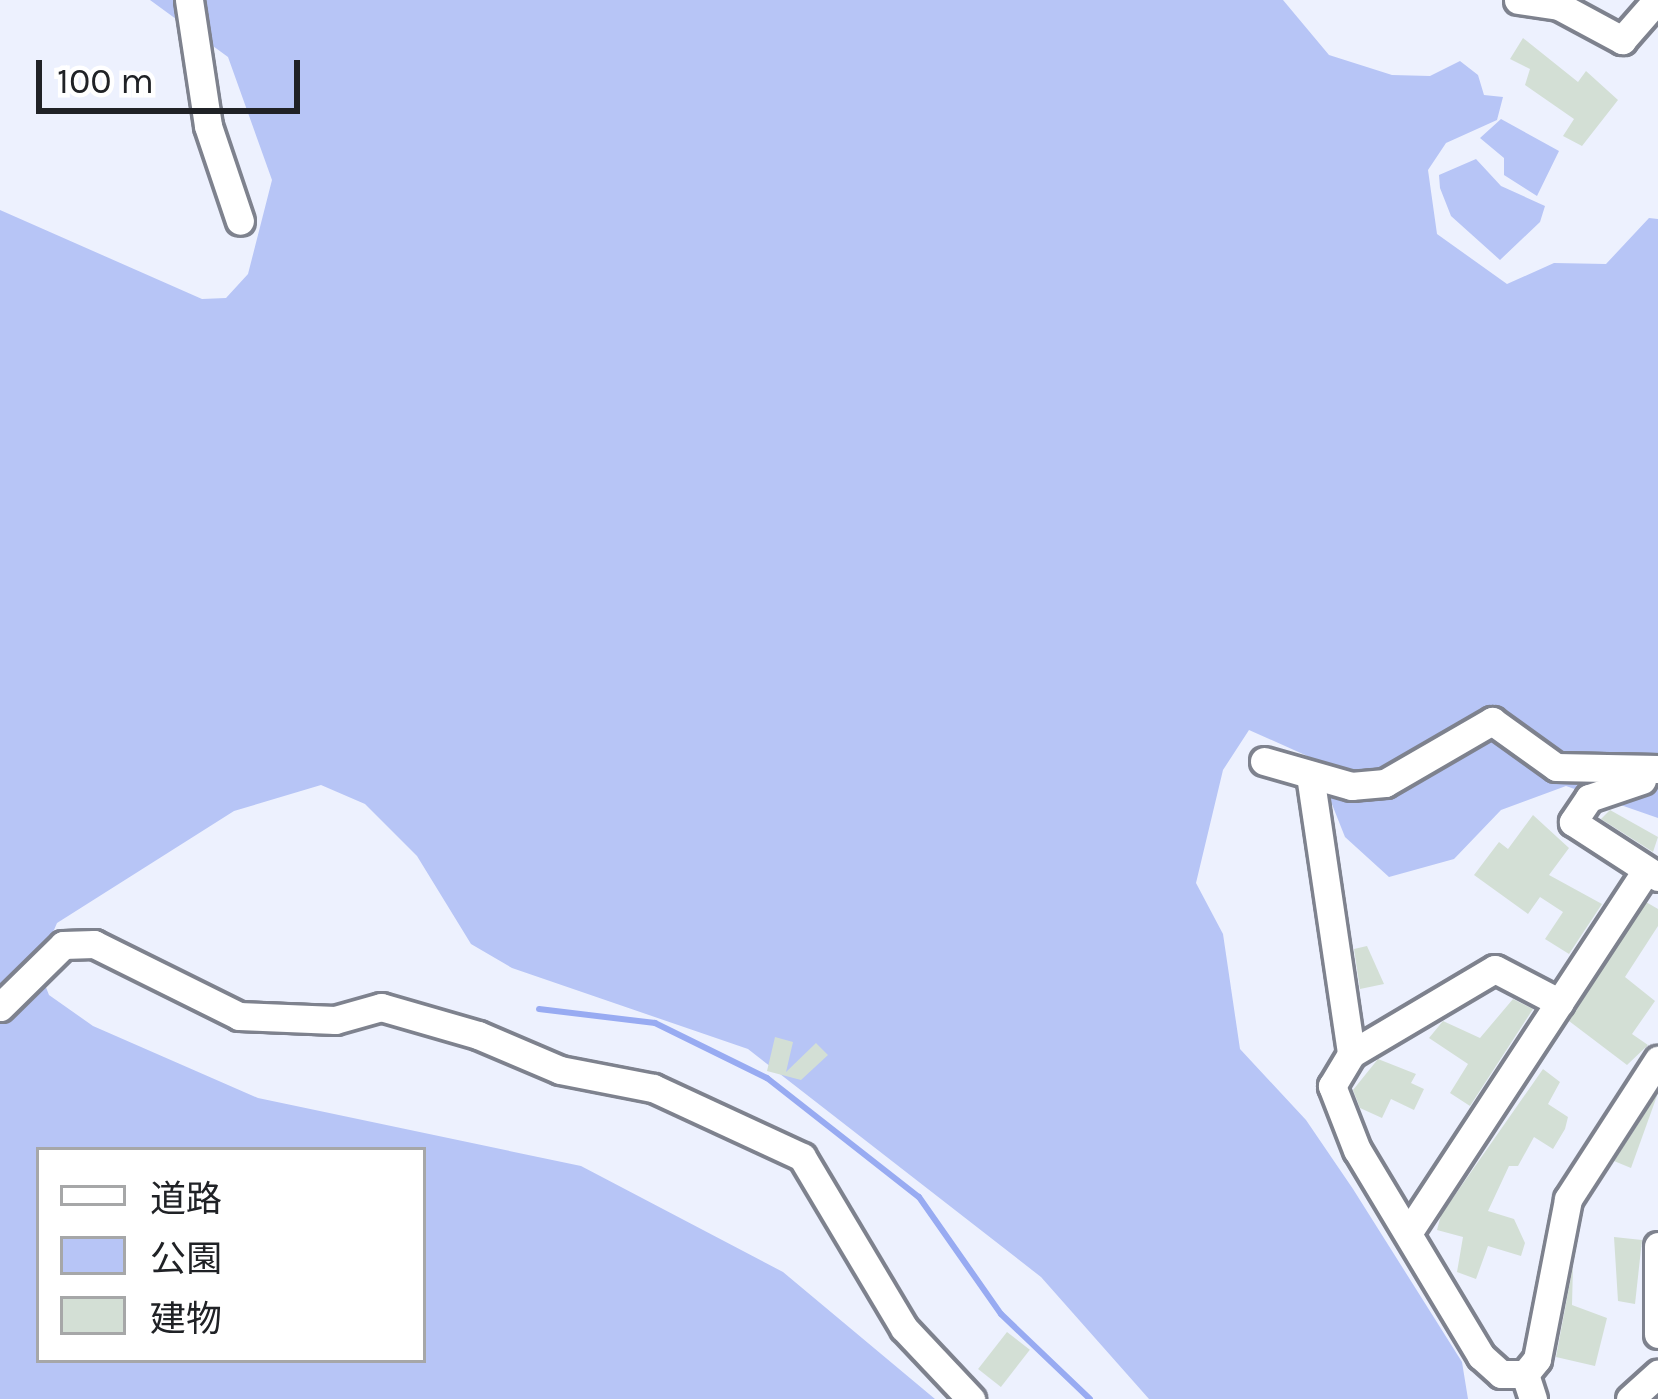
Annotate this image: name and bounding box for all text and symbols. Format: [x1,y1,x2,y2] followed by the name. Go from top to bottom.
[42,36,306,110] scale bar
[57,60,154,102] text: 100 m
[36,1147,426,1363] legend
[150,1178,222,1220] text: 道路
[150,1238,222,1280] text: 公園
[150,1298,222,1340] text: 建物

